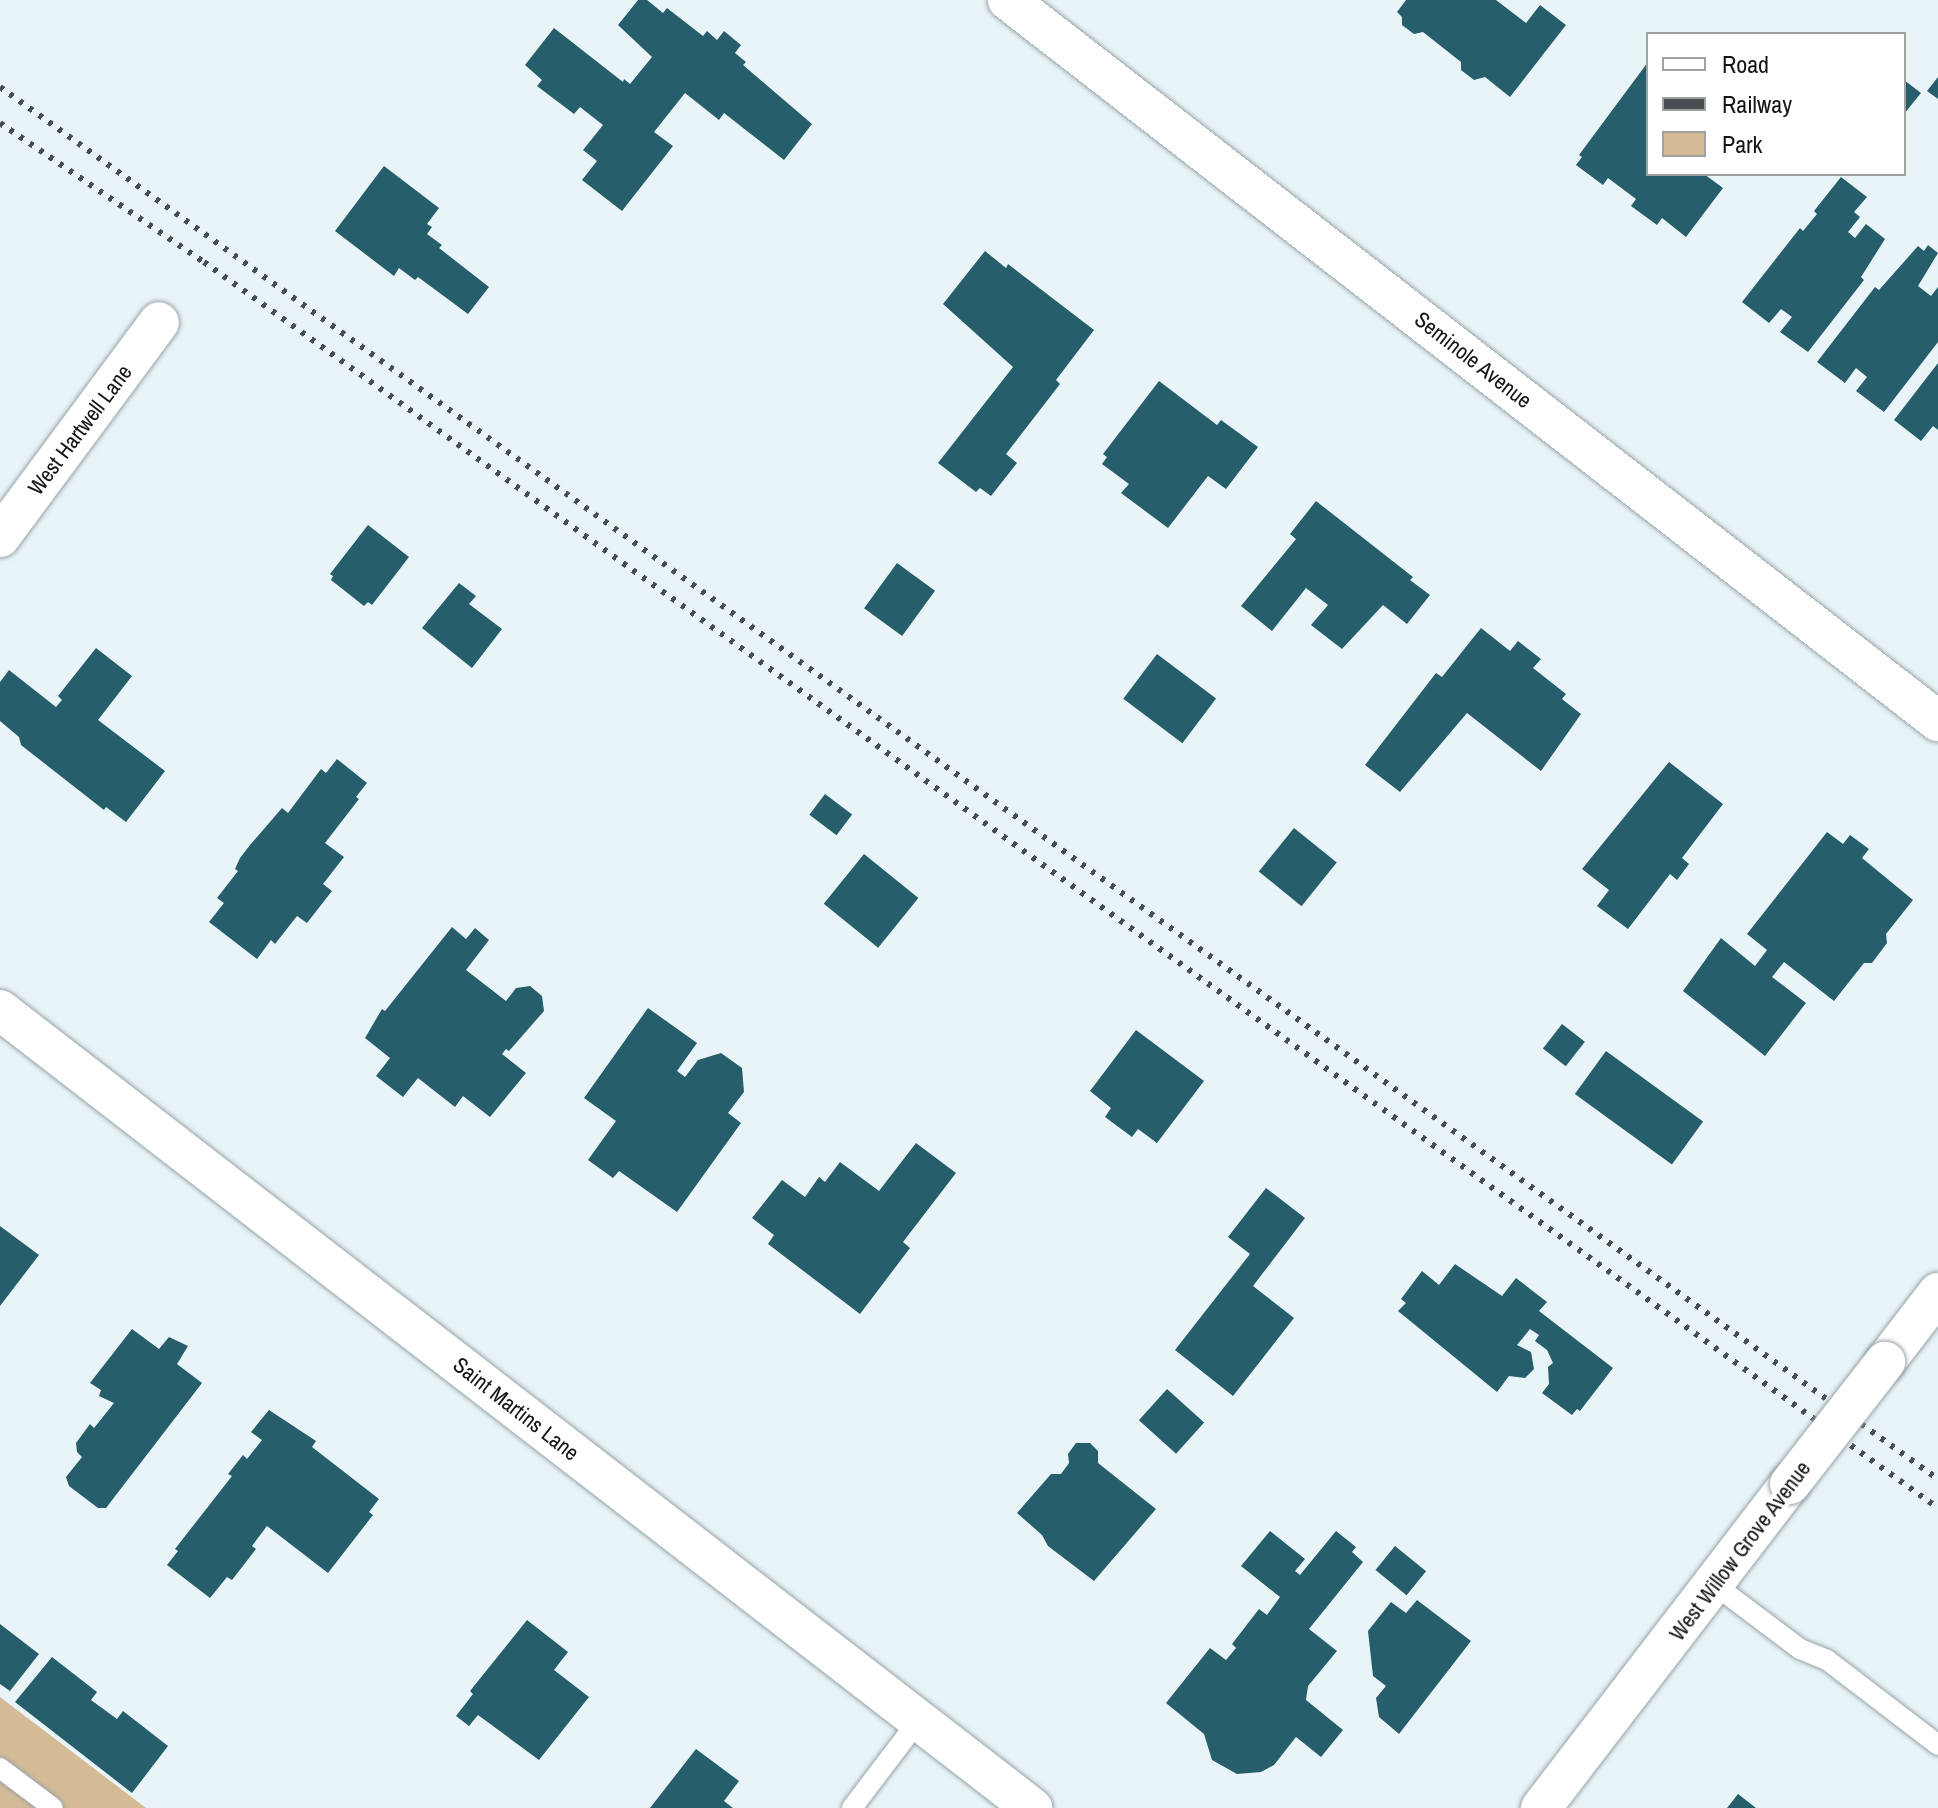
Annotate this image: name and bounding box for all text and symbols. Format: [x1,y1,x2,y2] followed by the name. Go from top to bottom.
[1646,32,1906,176] legend
[1722,48,1769,80] text: Road
[1722,88,1792,120] text: Railway
[1722,128,1762,160] text: Park
[1409,306,1537,414] street label: Seminole Avenue
[22,360,138,500] street label: West Hartwell Lane
[448,1352,584,1466] street label: Saint Martins Lane
[1664,1456,1816,1646] street label: West Willow Grove Avenue

